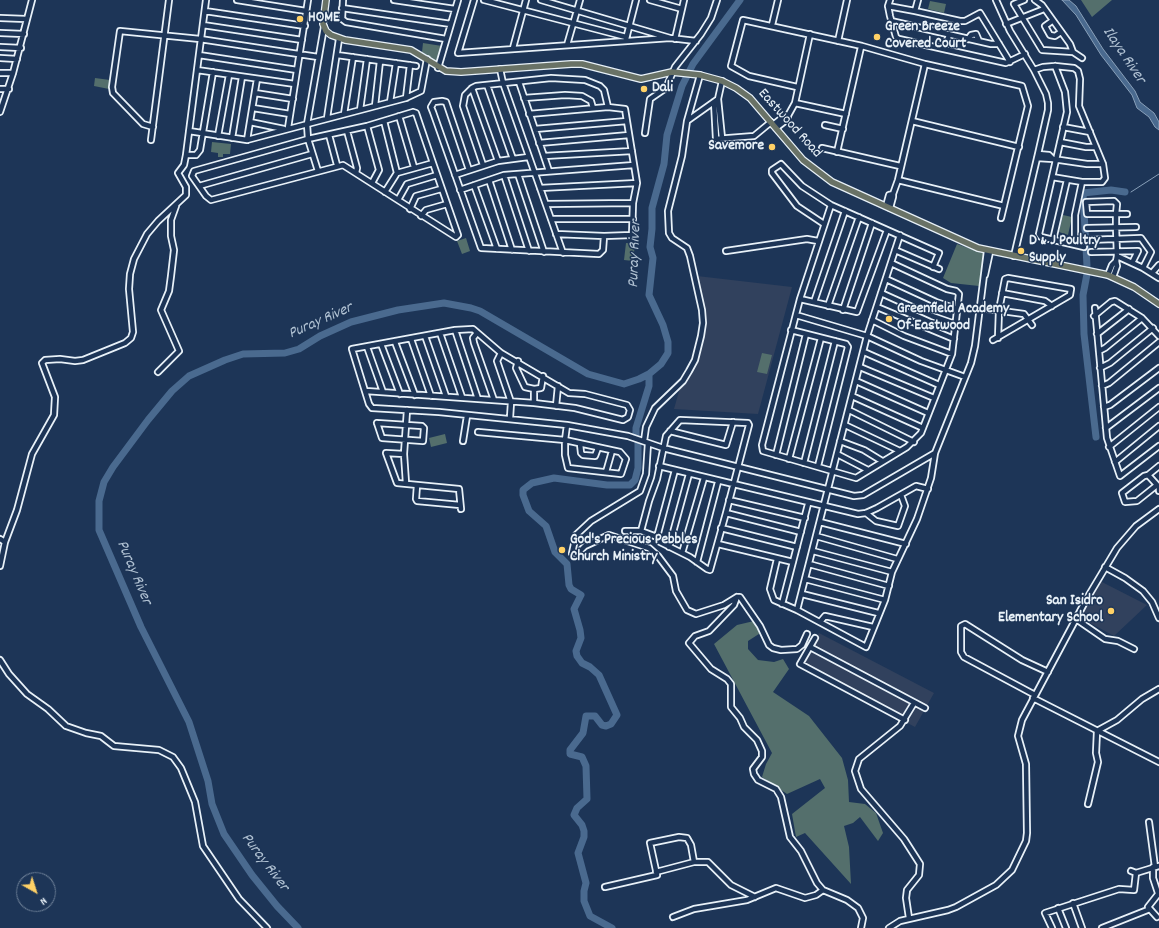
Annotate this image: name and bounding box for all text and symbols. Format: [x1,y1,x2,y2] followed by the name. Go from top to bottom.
[308,10,340,28] place label: HOME
[295,14,305,24] marker: HOME
[885,19,966,54] place label: Green Breeze Covered Court
[1097,24,1149,88] water label: Ilaya River
[872,32,882,42] marker: Green Breeze Covered Court
[652,80,673,98] place label: Dali
[639,84,649,94] marker: Dali
[753,86,825,162] street label: Eastwood Road
[708,138,764,156] place label: Savemore
[767,142,777,152] marker: Savemore
[625,220,647,288] water label: Puray River
[1029,233,1100,268] place label: D & J Poultry Supply
[1016,246,1026,256] marker: D & J Poultry Supply
[286,299,356,345] water label: Puray River
[897,301,1009,336] place label: Greenfield Academy Of Eastwood
[884,314,894,324] marker: Greenfield Academy Of Eastwood
[570,532,698,567] place label: God's Precious Pebbles Church Ministry
[111,538,155,608] water label: Puray River
[557,545,567,555] marker: God's Precious Pebbles Church Ministry
[998,593,1103,628] place label: San Isidro Elementary School
[1106,606,1116,616] marker: San Isidro Elementary School
[236,830,292,896] water label: Puray River
[16,872,56,912] north arrow
[36,893,50,908] text: N

